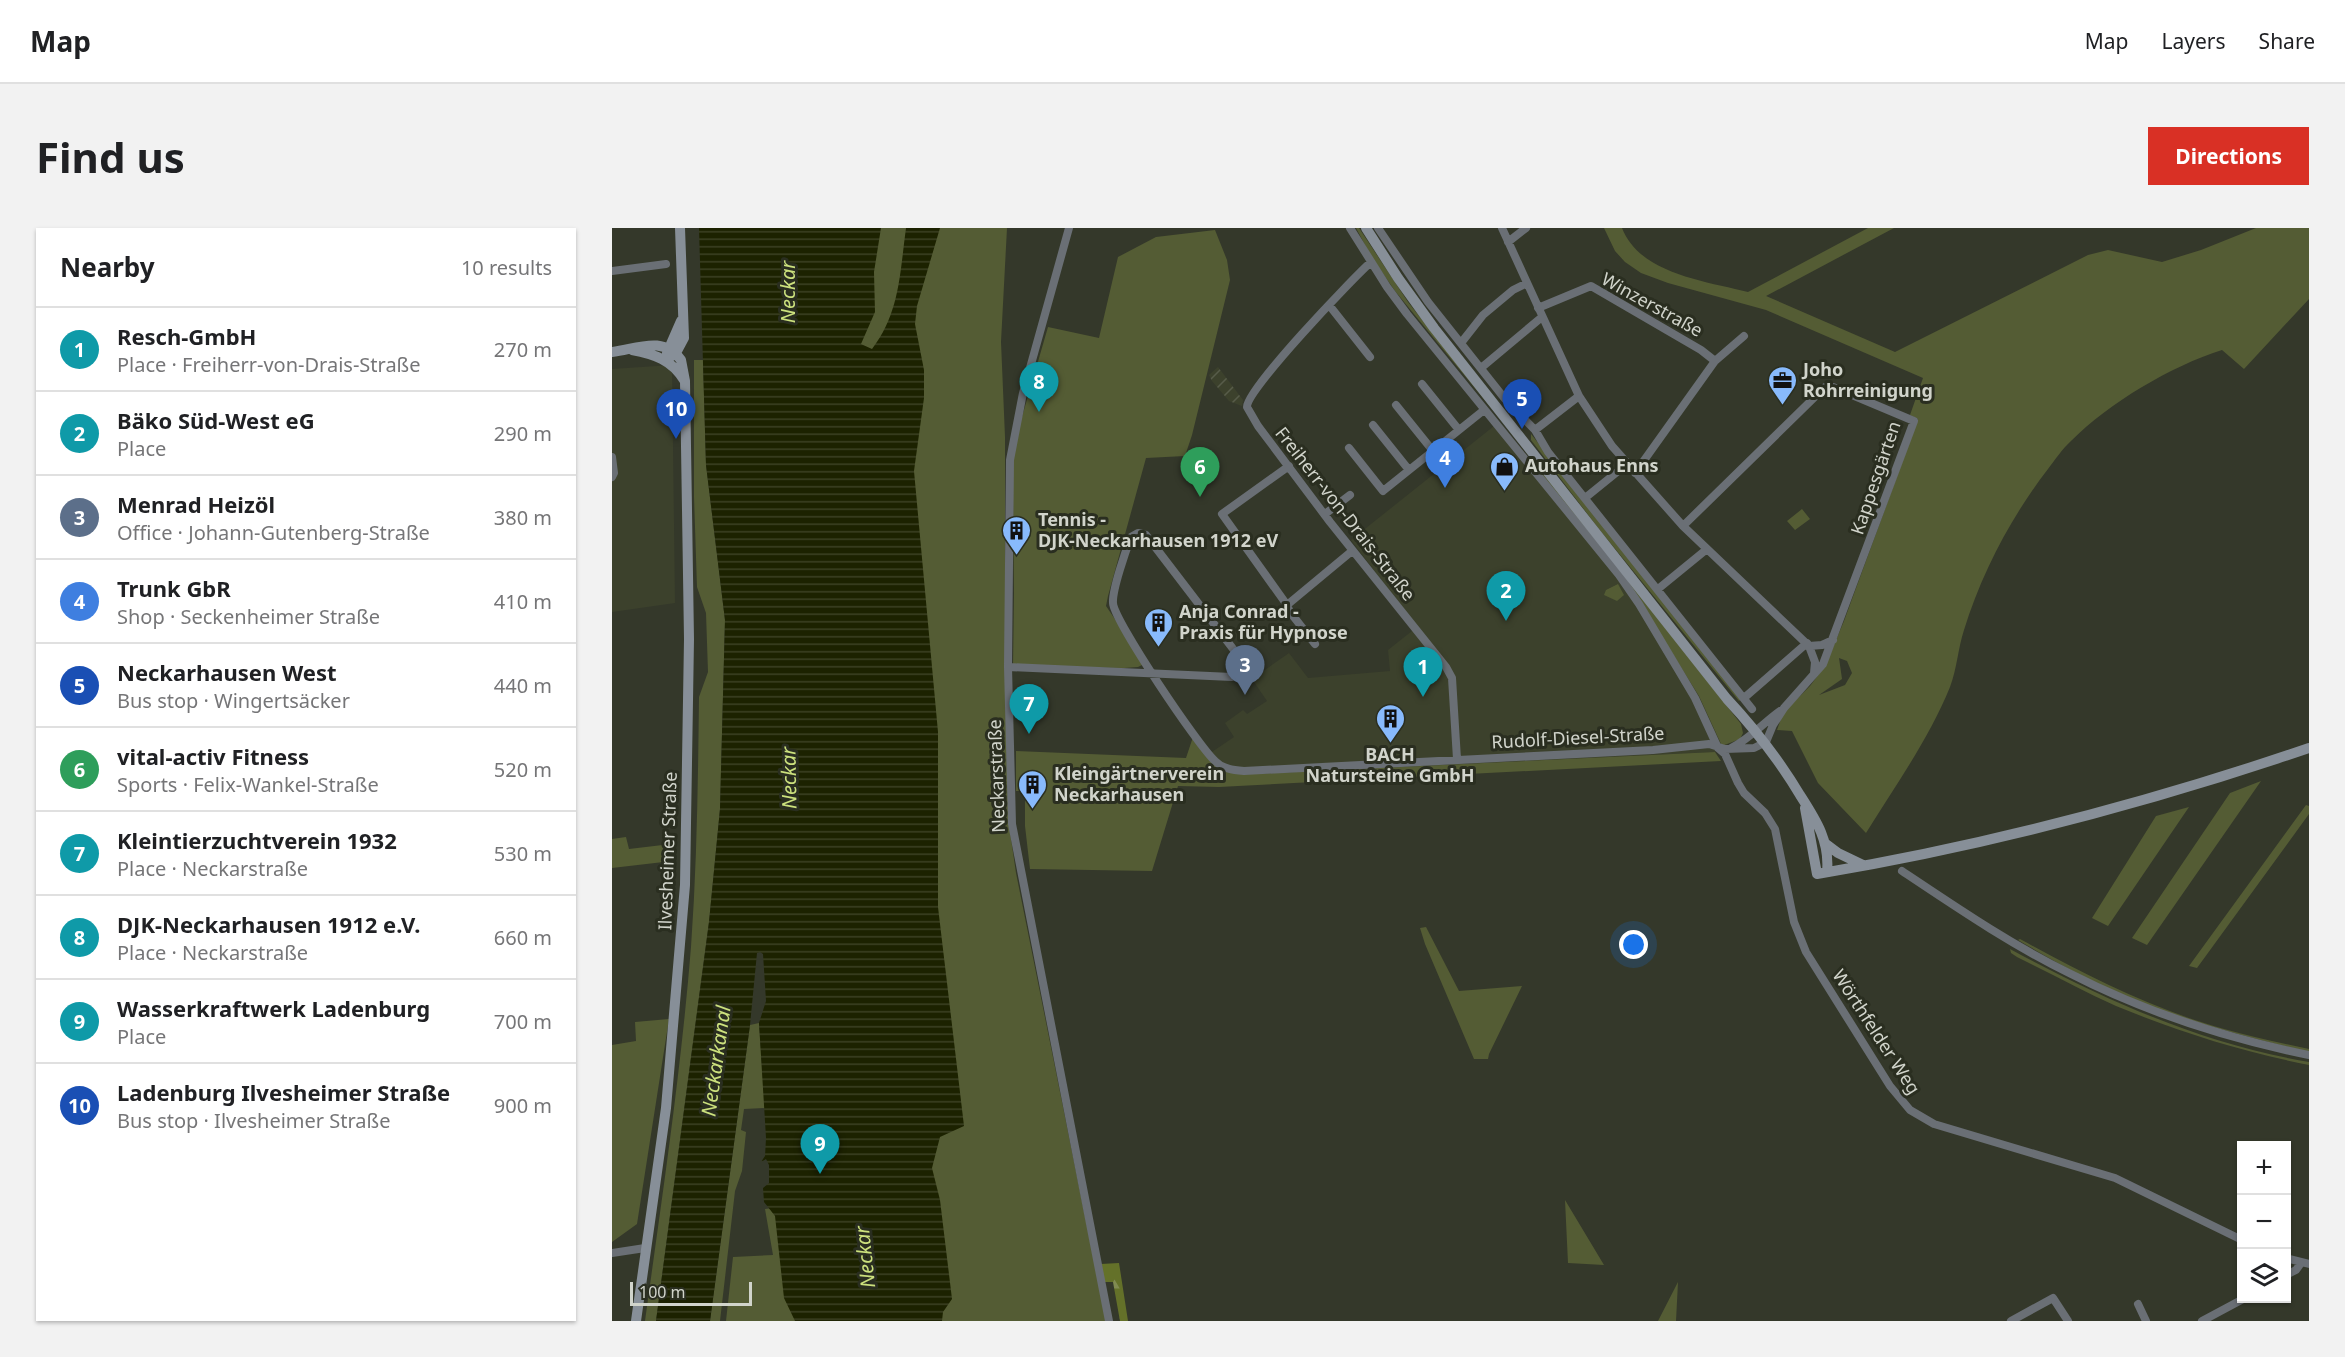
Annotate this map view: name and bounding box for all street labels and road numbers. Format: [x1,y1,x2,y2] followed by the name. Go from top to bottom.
[1598,266,1707,342] street label: Winzerstraße
[1844,418,1906,538] street label: Kappesgärten
[1270,421,1421,605] street label: Freiherr-von-Drais-Straße
[982,719,1010,833] street label: Neckarstraße
[1491,720,1665,754] street label: Rudolf-Diesel-Straße
[652,771,682,931] street label: Ilvesheimer Straße
[1827,964,1926,1098] street label: Wörthfelder Weg

